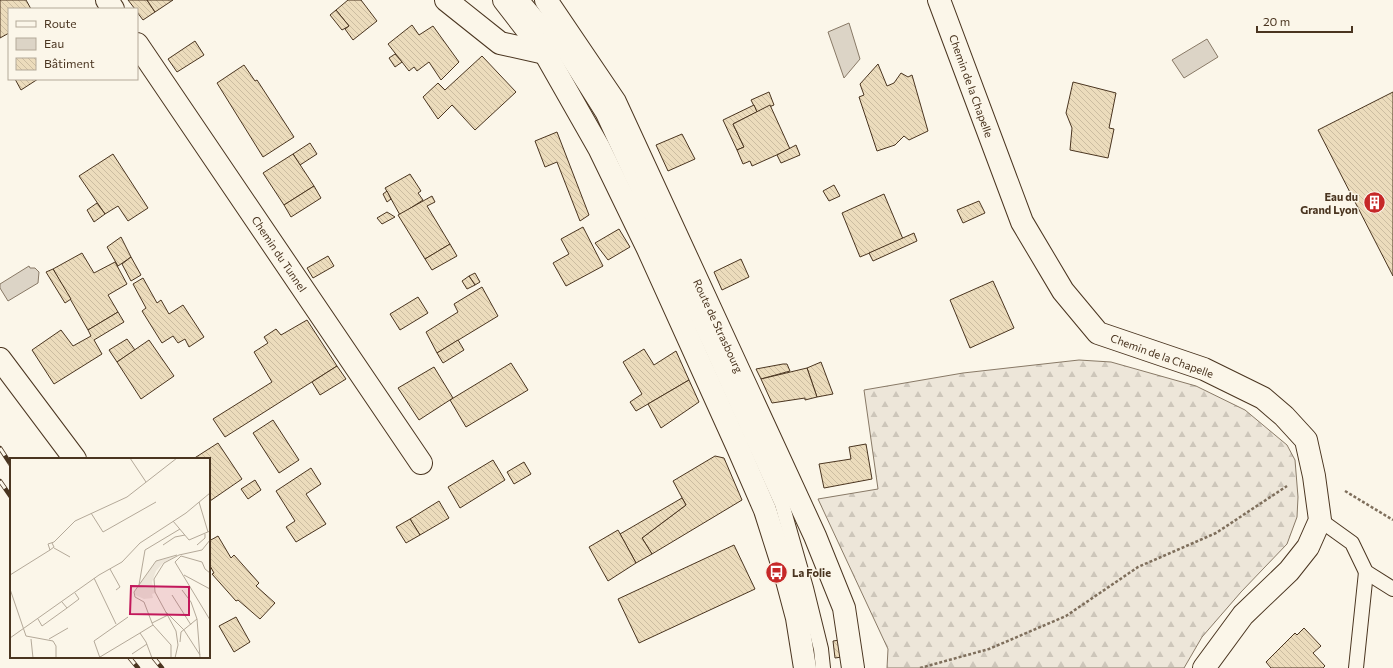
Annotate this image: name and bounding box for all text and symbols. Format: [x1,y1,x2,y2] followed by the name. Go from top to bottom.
[8,8,138,80] legend
[1257,8,1352,34] scale bar
[1263,14,1290,28] text: 20 m
[44,16,77,30] text: Route
[947,33,996,139] street label: Chemin de la Chapelle
[44,36,64,50] text: Eau
[44,56,95,70] text: Bâtiment
[1300,190,1358,216] place label: Eau du Grand Lyon
[1361,190,1387,216] building icon: Eau du Grand Lyon
[249,213,310,294] street label: Chemin du Tunnel
[691,277,746,375] street label: Route de Strasbourg
[1109,331,1216,380] street label: Chemin de la Chapelle
[10,458,210,658] inset map
[763,560,789,586] bus stop icon: La Folie
[792,566,831,579] place label: La Folie

